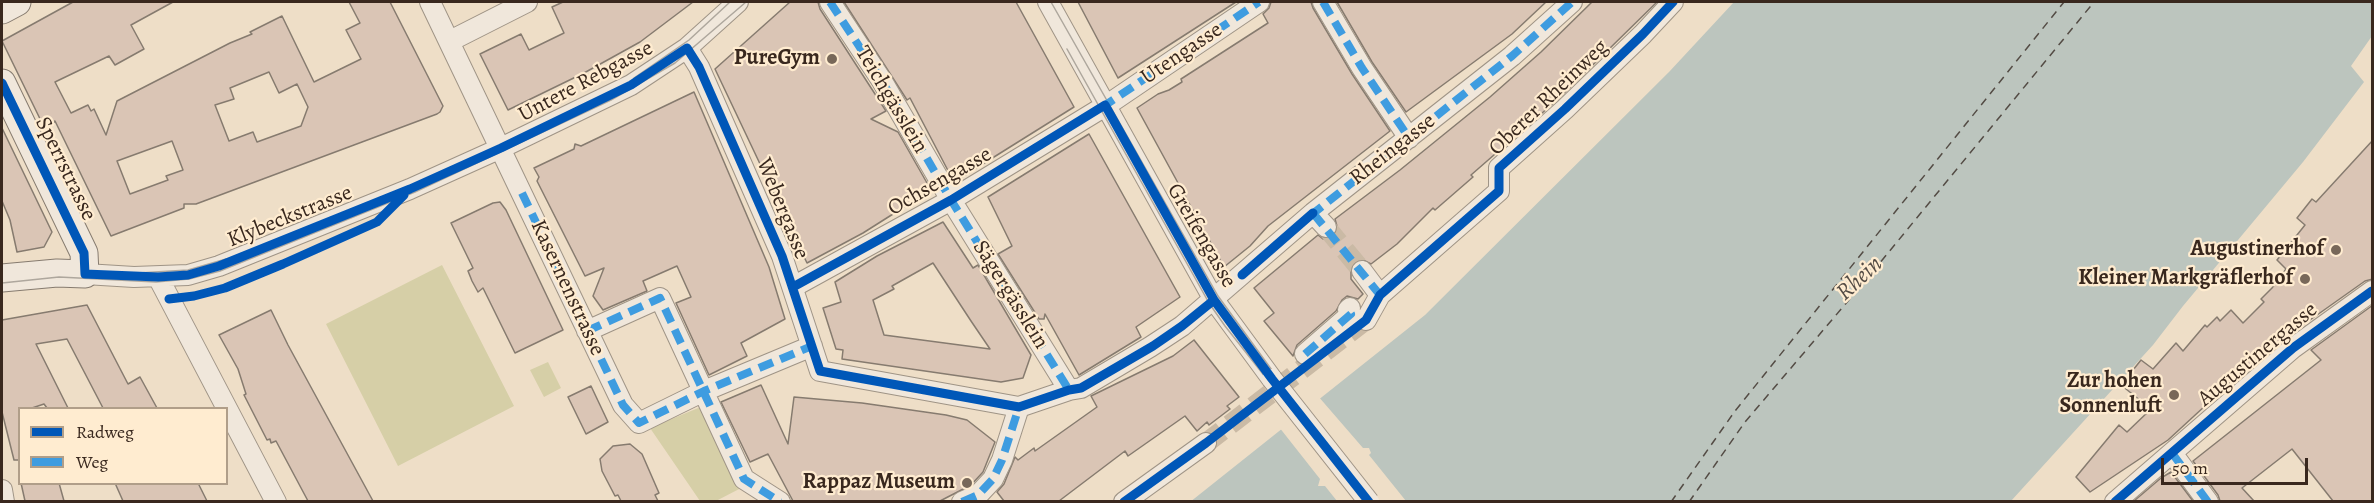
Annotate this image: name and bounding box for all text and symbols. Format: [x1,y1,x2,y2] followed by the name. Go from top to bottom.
[1136,17,1228,91] street label: Utengasse
[1484,34,1614,162] street label: Oberer Rheinweg
[514,35,658,129] street label: Untere Rebgasse
[849,42,933,158] street label: Teichgässlein
[734,46,820,72] place label: PureGym
[825,52,839,66] marker: PureGym
[1345,108,1441,192] street label: Rheingasse
[29,113,101,225] street label: Sperrstrasse
[883,142,997,222] street label: Ochsengasse
[750,155,814,263] street label: Webergasse
[1161,179,1241,293] street label: Greifengasse
[224,180,356,254] street label: Klybeckstrasse
[524,216,610,360] street label: Kasernenstrasse
[966,236,1054,354] street label: Sägergässlein
[2191,237,2324,263] place label: Augustinerhof
[2329,243,2343,257] marker: Augustinerhof
[1831,251,1889,307] water label: Rhein
[2078,266,2293,292] place label: Kleiner Markgräflerhof
[2298,272,2312,286] marker: Kleiner Markgräflerhof
[2193,297,2323,413] street label: Augustinergasse
[2059,369,2162,420] place label: Zur hohen Sonnenluft
[2167,388,2181,402] marker: Zur hohen Sonnenluft
[18,407,228,485] legend
[76,420,134,444] text: Radweg
[2164,446,2311,484] scale bar
[76,450,108,474] text: Weg
[2172,456,2208,480] text: 50 m
[803,470,955,496] place label: Rappaz Museum
[960,476,974,490] marker: Rappaz Museum

